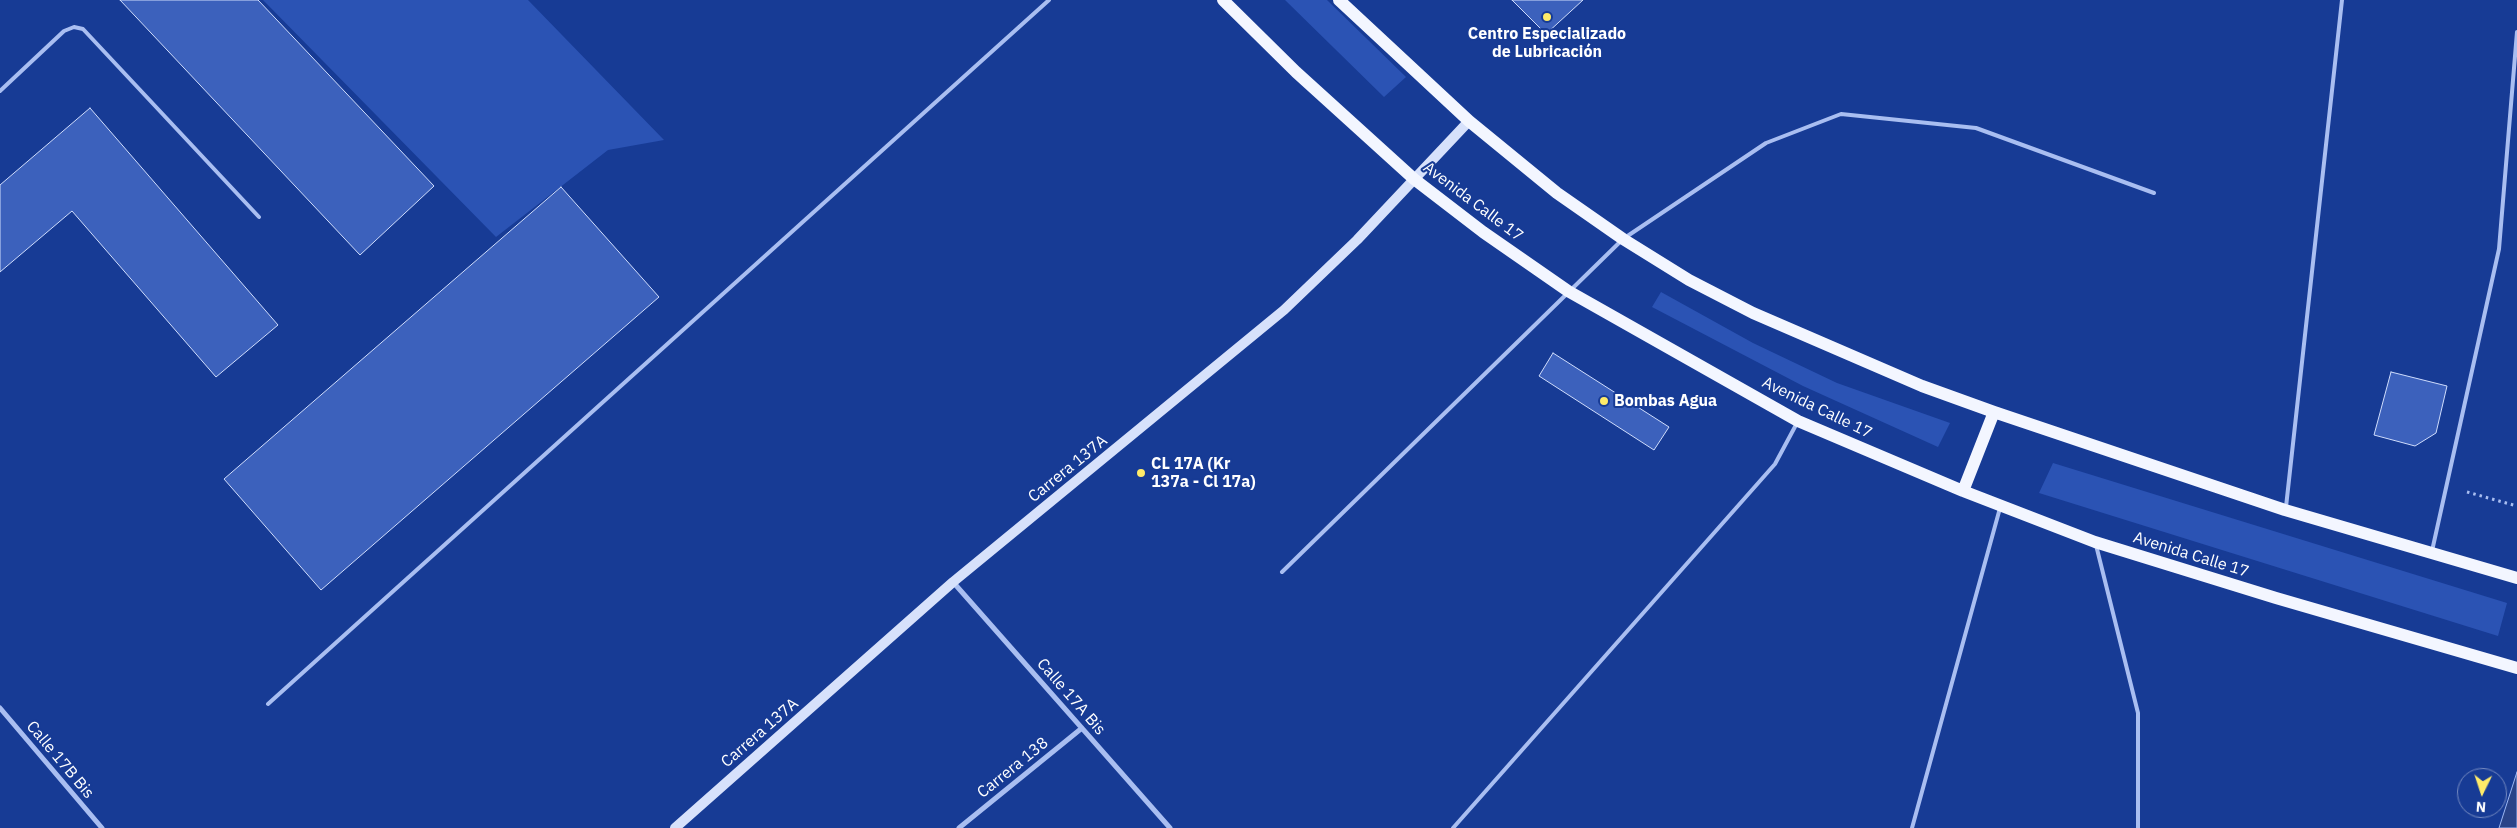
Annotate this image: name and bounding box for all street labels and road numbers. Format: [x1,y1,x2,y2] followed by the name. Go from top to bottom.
[1419,158,1527,246] street label: Avenida Calle 17
[1759,373,1875,443] street label: Avenida Calle 17
[1025,431,1111,507] street label: Carrera 137A
[2131,528,2251,582] street label: Avenida Calle 17
[1033,655,1109,739] street label: Calle 17A Bis
[717,694,803,772] street label: Carrera 137A
[22,717,98,803] street label: Calle 17B Bis
[974,734,1052,802] street label: Carrera 138

